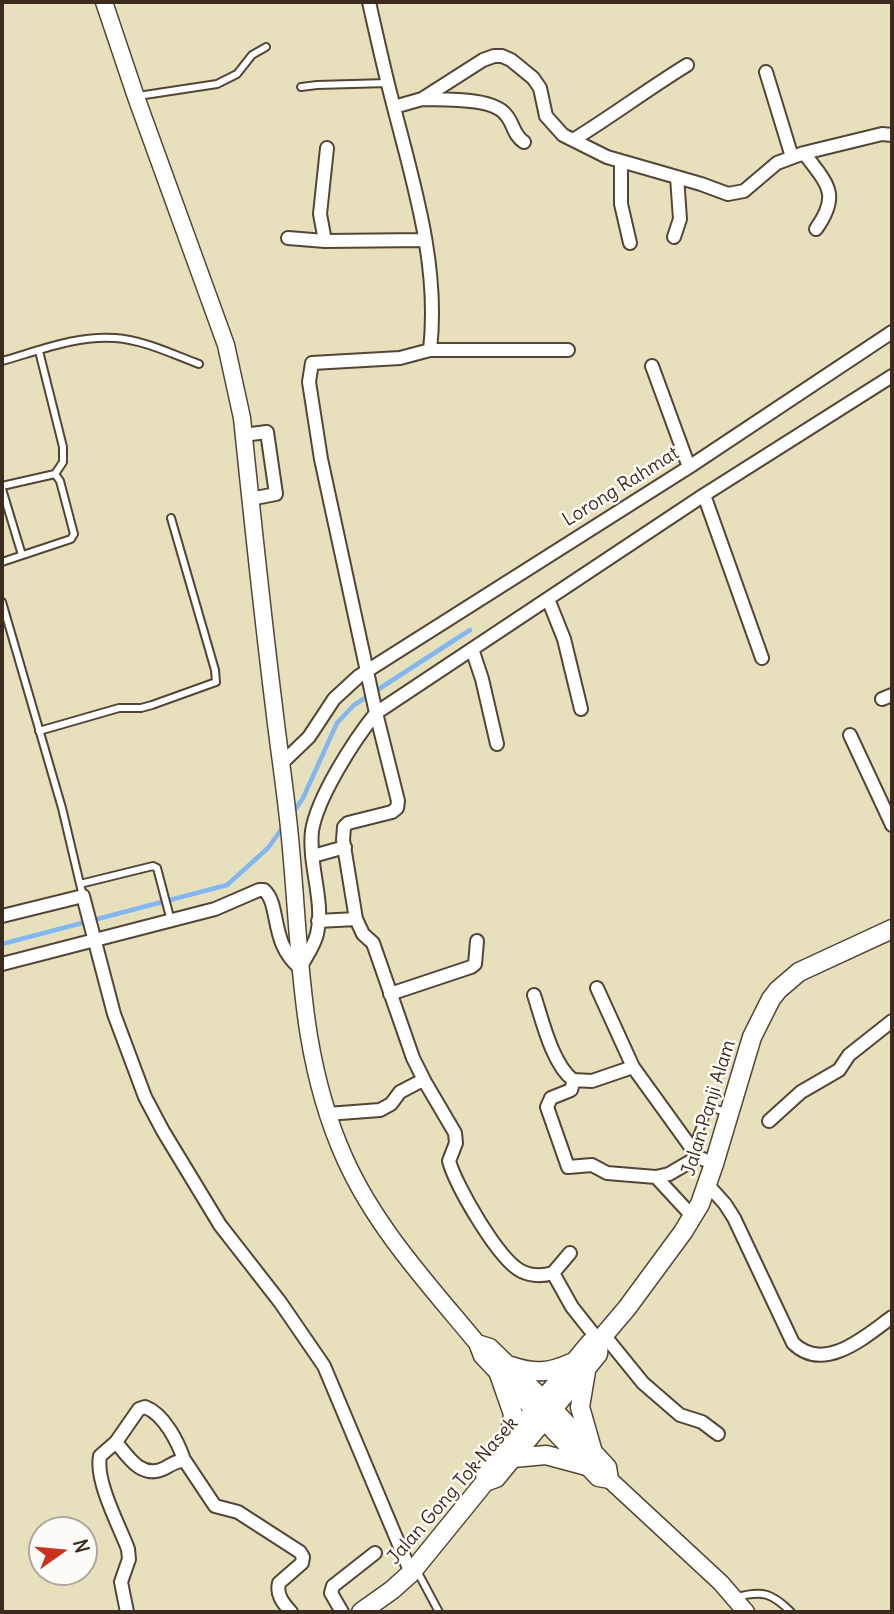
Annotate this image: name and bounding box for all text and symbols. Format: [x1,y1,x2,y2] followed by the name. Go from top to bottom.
[559,442,683,532] street label: Lorong Rahmat
[678,1037,740,1179] street label: Jalan Panji Alam
[383,1413,523,1569] street label: Jalan Gong Tok Nasek
[28,1516,98,1586] north arrow
[68,1537,95,1556] text: N

